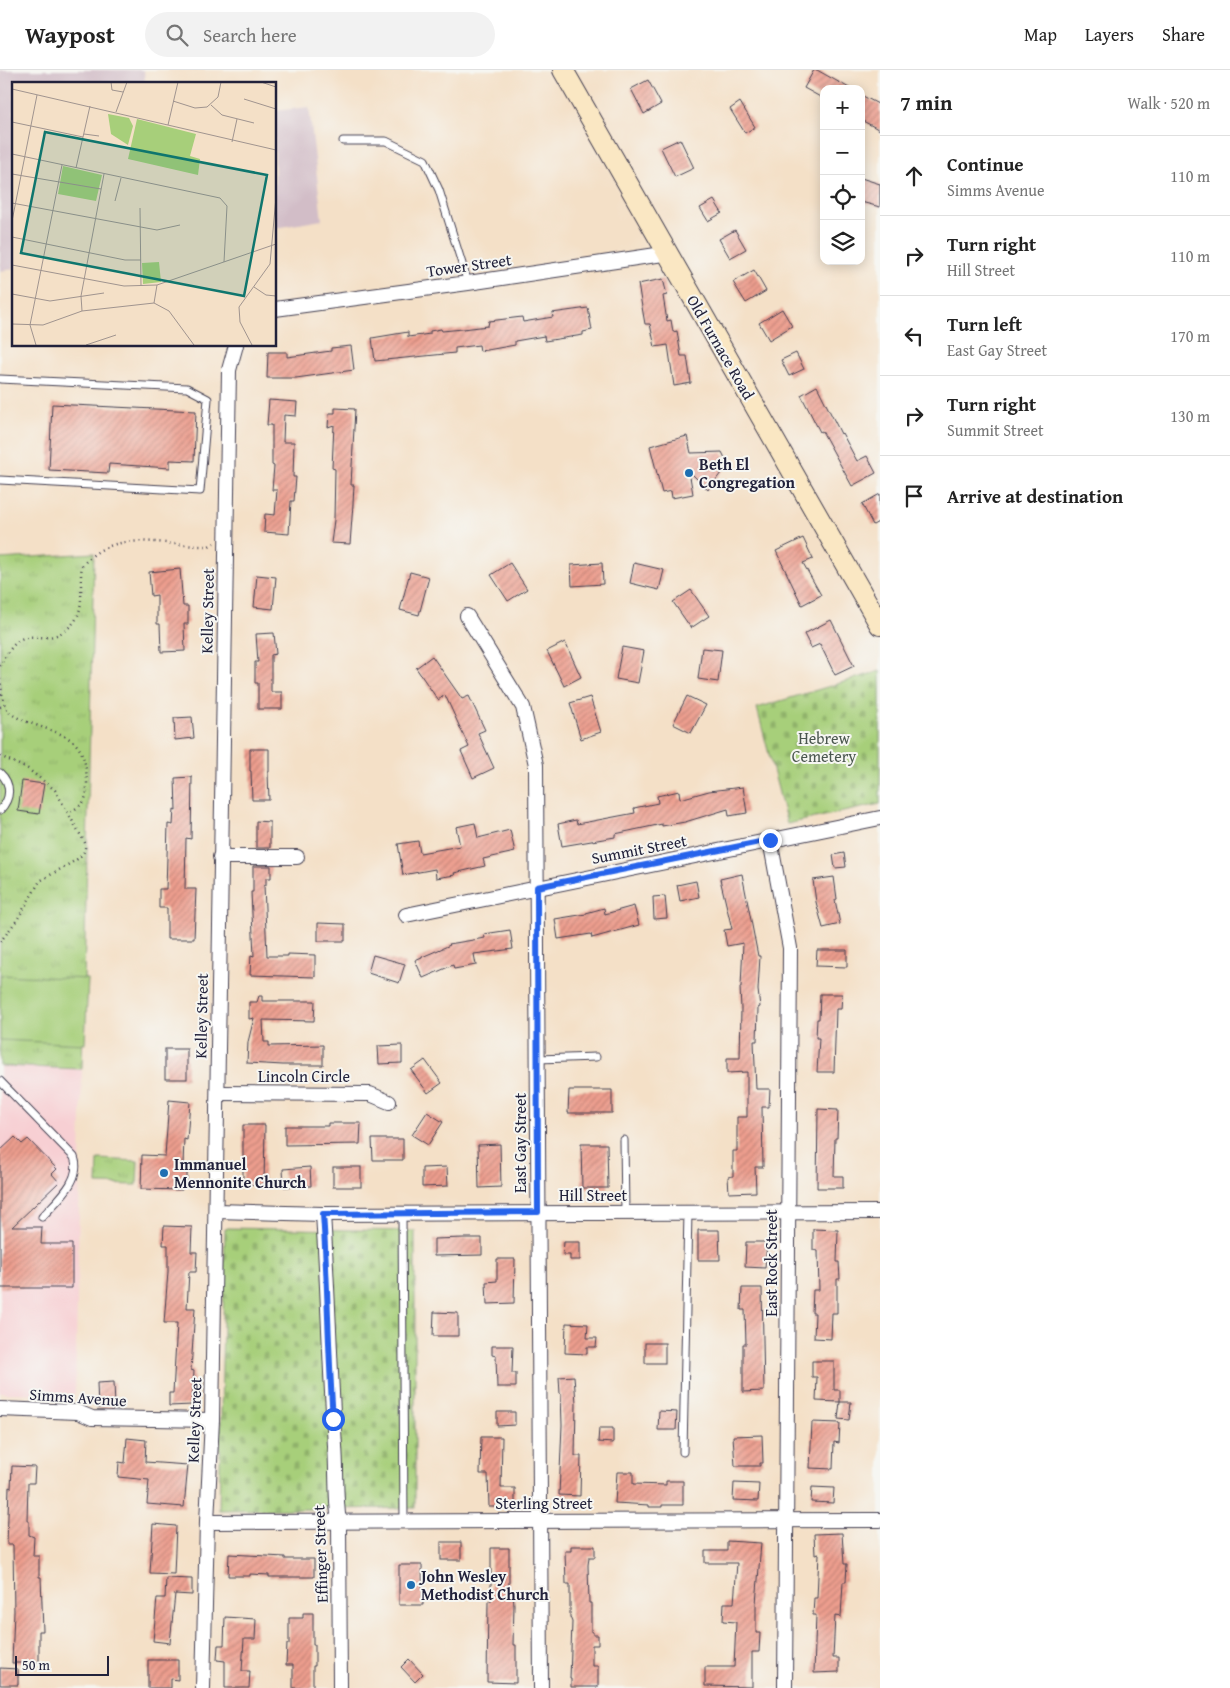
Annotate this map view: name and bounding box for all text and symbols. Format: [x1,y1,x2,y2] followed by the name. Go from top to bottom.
[145,12,495,57] search box
[25,17,115,52] text: Waypost
[163,21,191,49] icon: search
[203,21,297,49] text: Search here
[1024,21,1057,48] text: Map
[1085,21,1134,48] text: Layers
[1162,21,1205,48] text: Share
[12,82,276,346] inset map
[820,85,865,265] map controls
[820,85,865,130] button: +
[900,87,952,118] text: 7 min
[1127,91,1210,115] text: Walk · 520 m
[820,130,865,175] button: −
[947,150,1024,178] text: Continue
[900,162,928,190] icon: ahead
[1170,164,1210,188] text: 110 m
[820,175,865,220] button: locate
[947,178,1044,202] text: Simms Avenue
[820,220,865,265] button: layers
[947,230,1036,258] text: Turn right
[900,242,928,270] icon: right
[1170,244,1210,268] text: 110 m
[425,247,513,283] street label: Tower Street
[947,258,1015,282] text: Hill Street
[681,290,761,404] street label: Old Furnace Road
[947,310,1022,338] text: Turn left
[900,322,928,350] icon: left
[1170,324,1210,348] text: 170 m
[947,338,1047,362] text: East Gay Street
[947,390,1036,418] text: Turn right
[900,402,928,430] icon: right
[1170,404,1210,428] text: 130 m
[947,418,1044,442] text: Summit Street
[699,452,796,494] place label: Beth El Congregation
[683,467,695,479] marker: Beth El Congregation
[900,482,928,510] icon: arrive
[947,482,1123,510] text: Arrive at destination
[194,568,220,654] street label: Kelley Street
[792,726,856,768] park label: Hebrew Cemetery
[589,828,689,870] street label: Summit Street
[759,829,782,852] route end
[188,973,214,1059] street label: Kelley Street
[258,1064,350,1088] street label: Lincoln Circle
[508,1093,532,1193] street label: East Gay Street
[174,1152,307,1194] place label: Immanuel Mennonite Church
[158,1167,170,1179] marker: Immanuel Mennonite Church
[559,1183,627,1207] street label: Hill Street
[759,1209,783,1317] street label: East Rock Street
[181,1377,207,1463] street label: Kelley Street
[29,1382,127,1412] street label: Simms Avenue
[322,1408,345,1431] route start
[495,1491,593,1515] street label: Sterling Street
[306,1504,334,1603] street label: Effinger Street
[418,1564,549,1606] place label: John Wesley Methodist Church
[405,1579,417,1591] marker: John Wesley Methodist Church
[15,1653,109,1676] scale bar
[22,1655,50,1675] text: 50 m

